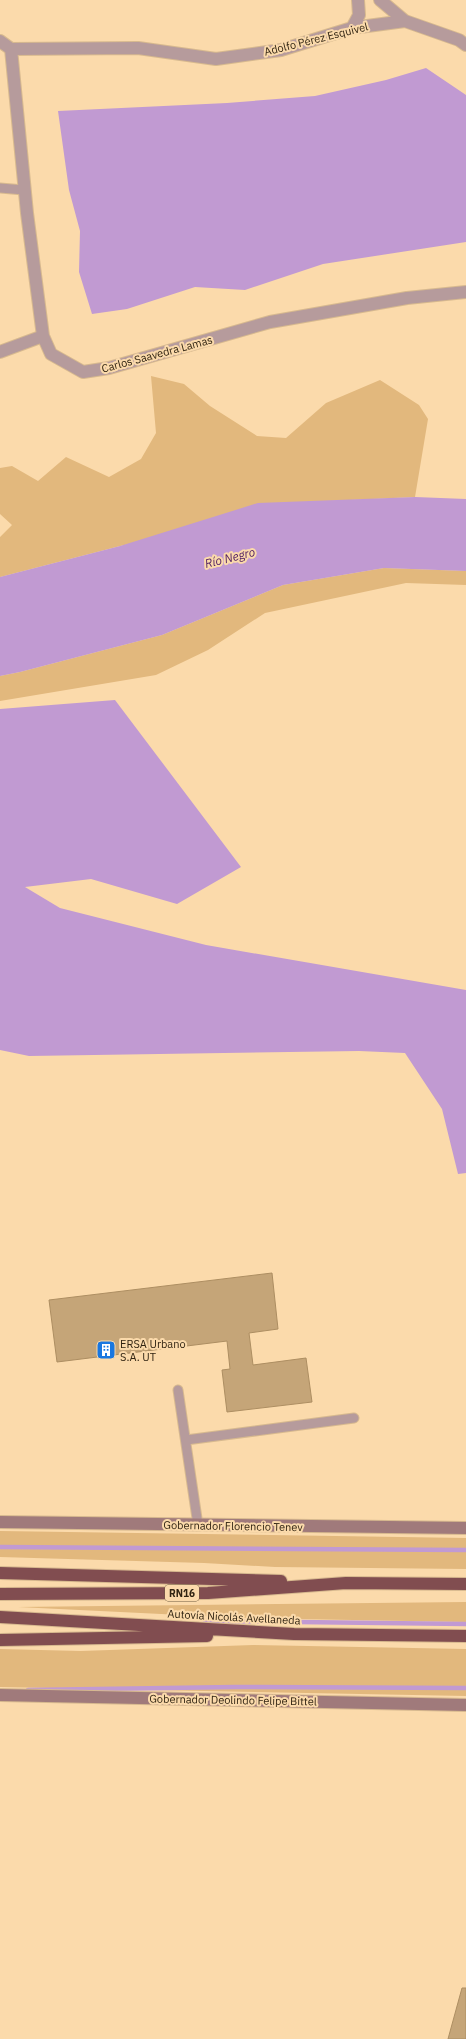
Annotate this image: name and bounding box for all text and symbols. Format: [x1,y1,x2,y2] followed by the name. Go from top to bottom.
[263,19,369,59] street label: Adolfo Pérez Esquivel
[100,332,214,376] street label: Carlos Saavedra Lamas
[203,544,257,571] water label: Río Negro
[120,1337,186,1364] place label: ERSA Urbano S.A. UT
[95,1339,117,1361] building icon: ERSA Urbano S.A. UT
[163,1518,303,1534] street label: Gobernador Florencio Tenev
[165,1585,199,1601] road number: RN16
[167,1607,301,1627] street label: Autovía Nicolás Avellaneda
[149,1692,317,1708] street label: Gobernador Deolindo Felipe Bittel

